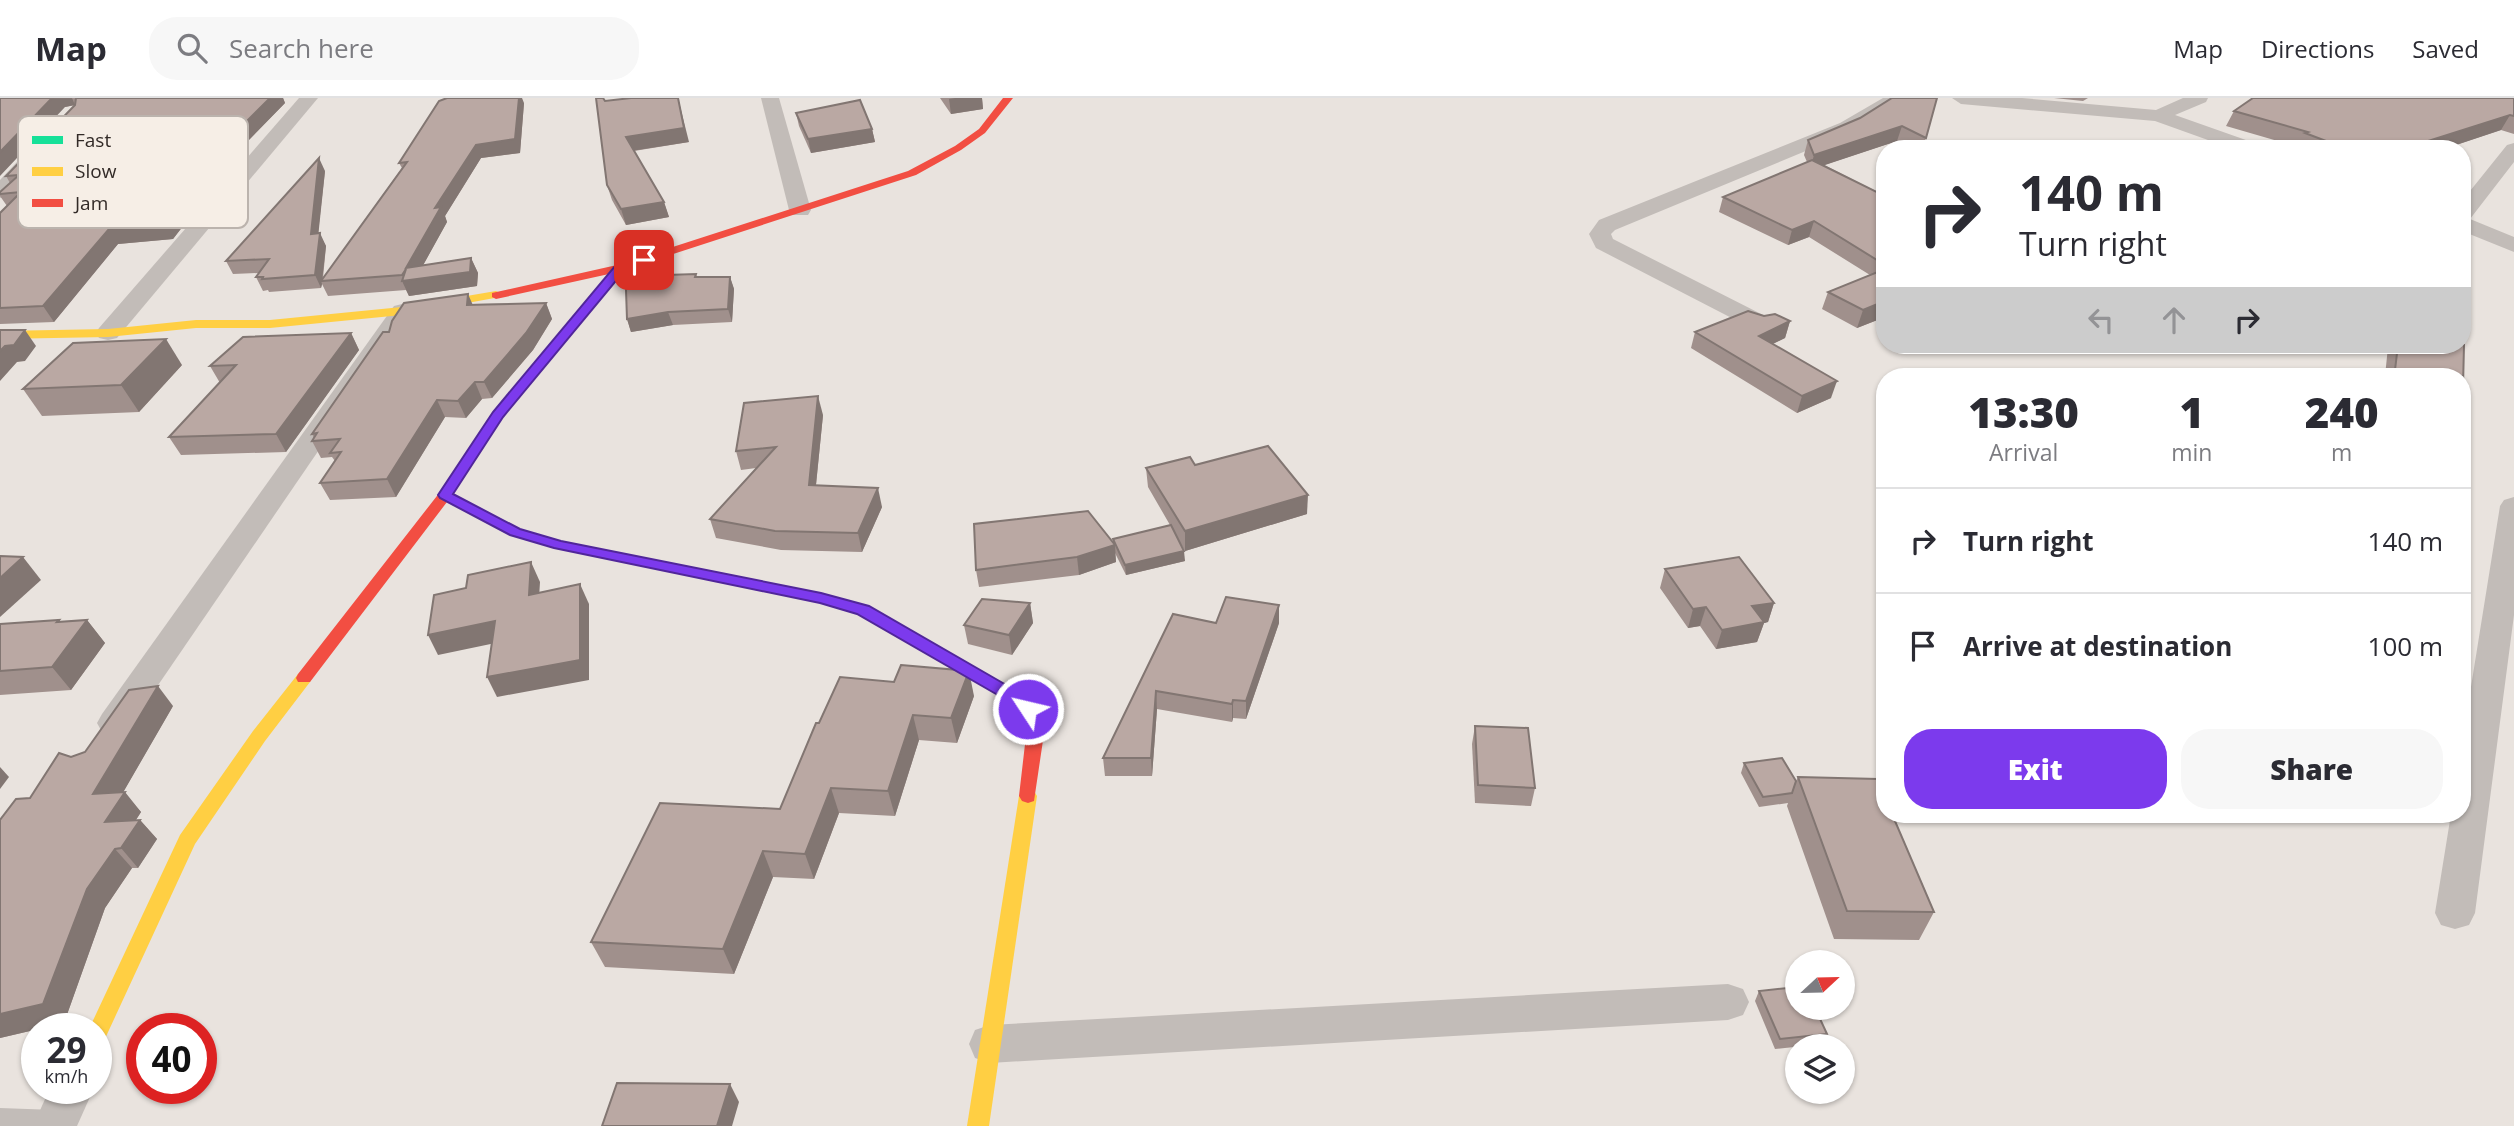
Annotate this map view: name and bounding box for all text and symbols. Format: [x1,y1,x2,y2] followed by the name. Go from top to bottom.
[149,17,639,80] search box
[35,26,107,71] text: Map
[173,29,211,67] icon: search
[229,30,374,66] text: Search here
[2173,32,2223,65] text: Map
[2261,32,2374,65] text: Directions
[2412,32,2479,65] text: Saved
[18,116,248,228] legend
[75,127,111,153] text: Fast
[75,158,117,184] text: Slow
[2019,159,2164,225] text: 140 m
[1904,168,1995,259] icon: right
[73,190,108,216] text: Jam
[2019,222,2167,265] text: Turn right
[614,230,674,290] pin
[625,241,663,279] icon: arrive
[2082,301,2120,339] icon: left
[2155,301,2193,339] icon: ahead
[2228,301,2266,339] icon: right
[1968,383,2079,440] text: 13:30
[2180,383,2204,440] text: 1
[2305,383,2379,440] text: 240
[1989,436,2058,468] text: Arrival
[2171,436,2212,468] text: min
[2331,436,2352,468] text: m
[1904,522,1942,560] icon: right
[1963,523,2094,559] text: Turn right
[2368,523,2443,559] text: 140 m
[1904,627,1942,665] icon: arrive
[1963,628,2232,664] text: Arrive at destination
[2368,628,2443,664] text: 100 m
[991,672,1065,746] position arrow
[1904,729,2167,809] button: Exit
[2181,729,2443,809] button: Share
[1785,950,1855,1020] north arrow
[1785,950,1855,1104] map controls
[126,1013,217,1104] speed limit sign: 40
[46,1026,87,1073] text: 29
[1785,1034,1855,1104] button: layers
[45,1064,88,1088] text: km/h

